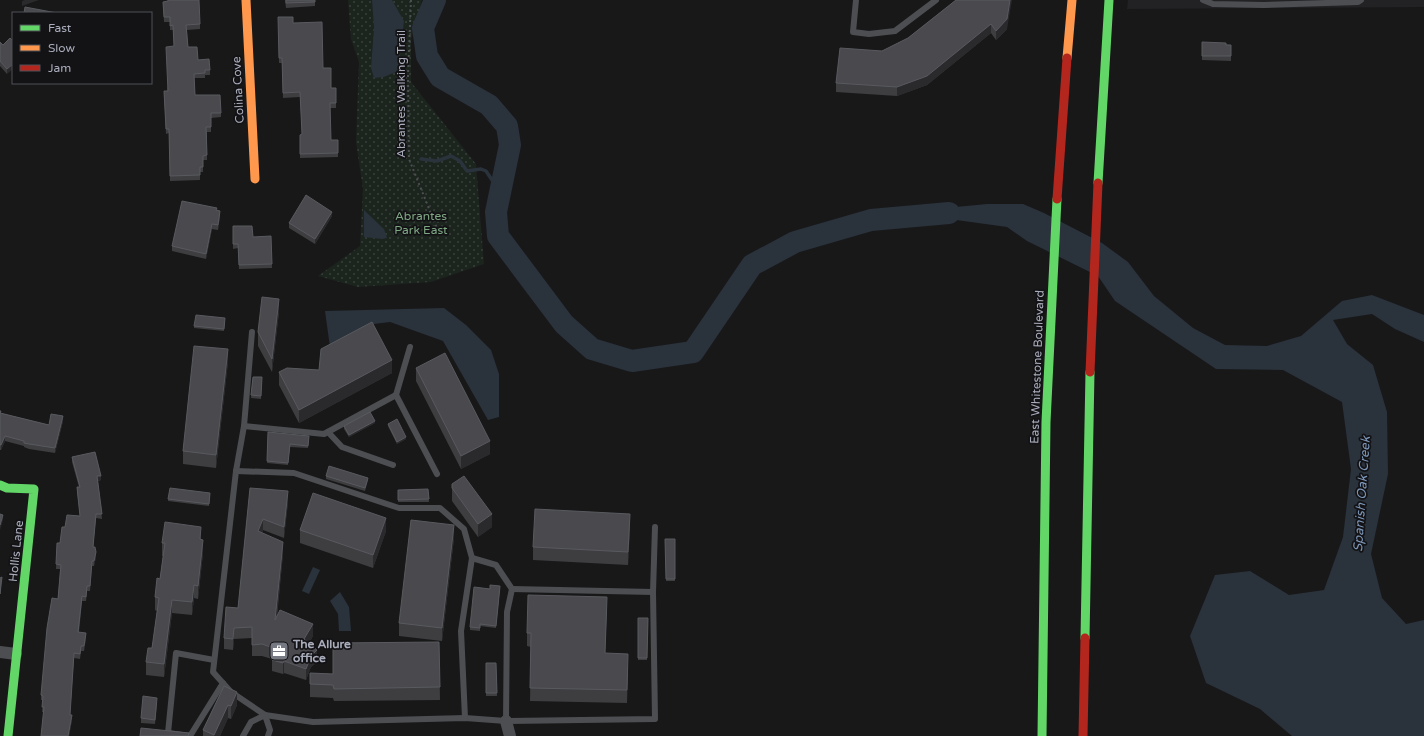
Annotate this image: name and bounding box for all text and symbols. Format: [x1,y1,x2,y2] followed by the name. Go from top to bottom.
[12,12,152,84] legend
[48,21,72,35] text: Fast
[394,30,408,158] street label: Abrantes Walking Trail
[48,41,75,55] text: Slow
[229,56,247,124] street label: Colina Cove
[48,61,71,75] text: Jam
[394,209,448,237] park label: Abrantes Park East
[1027,290,1047,444] street label: East Whitestone Boulevard
[1350,435,1374,552] water label: Spanish Oak Creek
[6,519,26,582] street label: Hollis Lane
[292,637,351,665] place label: The Allure office
[268,640,290,662] office icon: The Allure office

